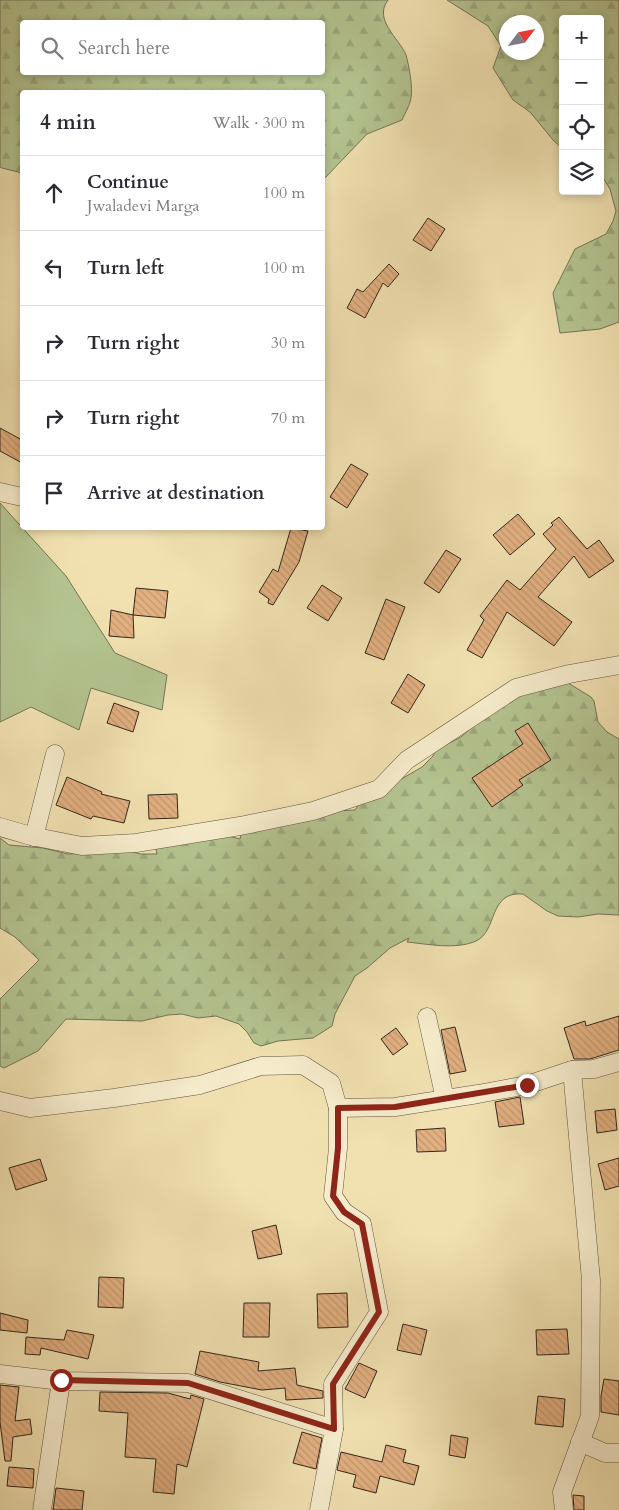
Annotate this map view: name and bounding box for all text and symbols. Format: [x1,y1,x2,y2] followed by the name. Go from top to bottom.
[499,15,544,60] north arrow
[559,15,604,195] map controls
[559,15,604,60] button: +
[20,20,325,75] search box
[38,34,66,62] icon: search
[78,35,170,61] text: Search here
[559,60,604,105] button: −
[559,105,604,150] button: locate
[40,108,96,137] text: 4 min
[213,112,305,134] text: Walk · 300 m
[559,150,604,195] button: layers
[87,169,169,195] text: Continue
[40,179,68,207] icon: ahead
[263,182,305,204] text: 100 m
[87,195,200,217] text: Jwaladevi Marga
[40,254,68,282] icon: left
[87,255,164,281] text: Turn left
[263,257,305,279] text: 100 m
[40,329,68,357] icon: right
[87,330,179,356] text: Turn right
[271,332,305,354] text: 30 m
[40,404,68,432] icon: right
[87,405,179,431] text: Turn right
[271,407,305,429] text: 70 m
[40,479,68,507] icon: arrive
[87,480,264,506] text: Arrive at destination
[516,1074,539,1097] route end
[50,1369,73,1392] route start

